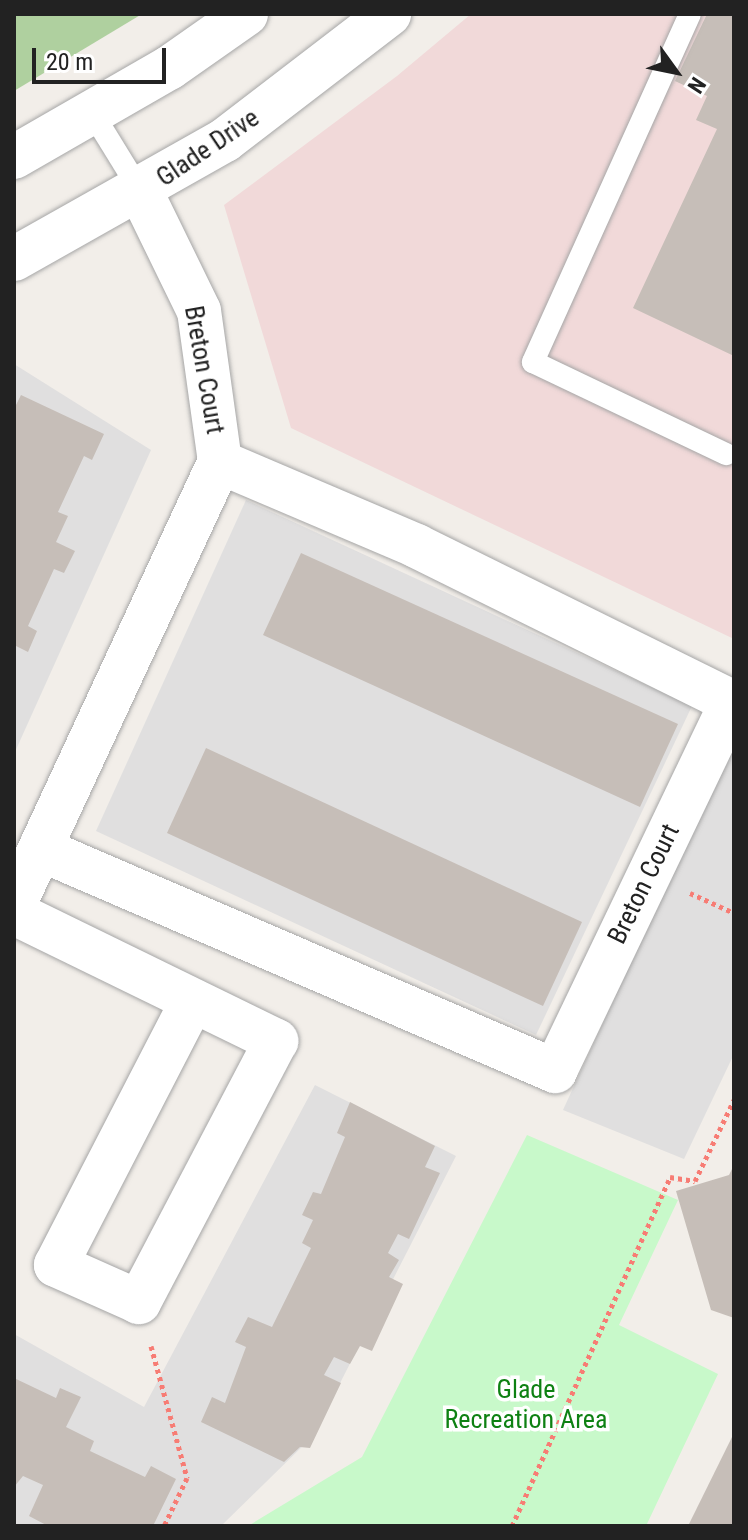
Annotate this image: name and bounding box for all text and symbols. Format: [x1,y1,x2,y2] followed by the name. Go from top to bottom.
[36,32,170,82] scale bar
[636,32,716,112] north arrow
[46,48,93,76] text: 20 m
[682,73,711,98] text: N
[151,102,265,194] street label: Glade Drive
[177,303,231,437] street label: Breton Court
[602,819,686,949] street label: Breton Court
[445,1374,607,1436] park label: Glade Recreation Area

